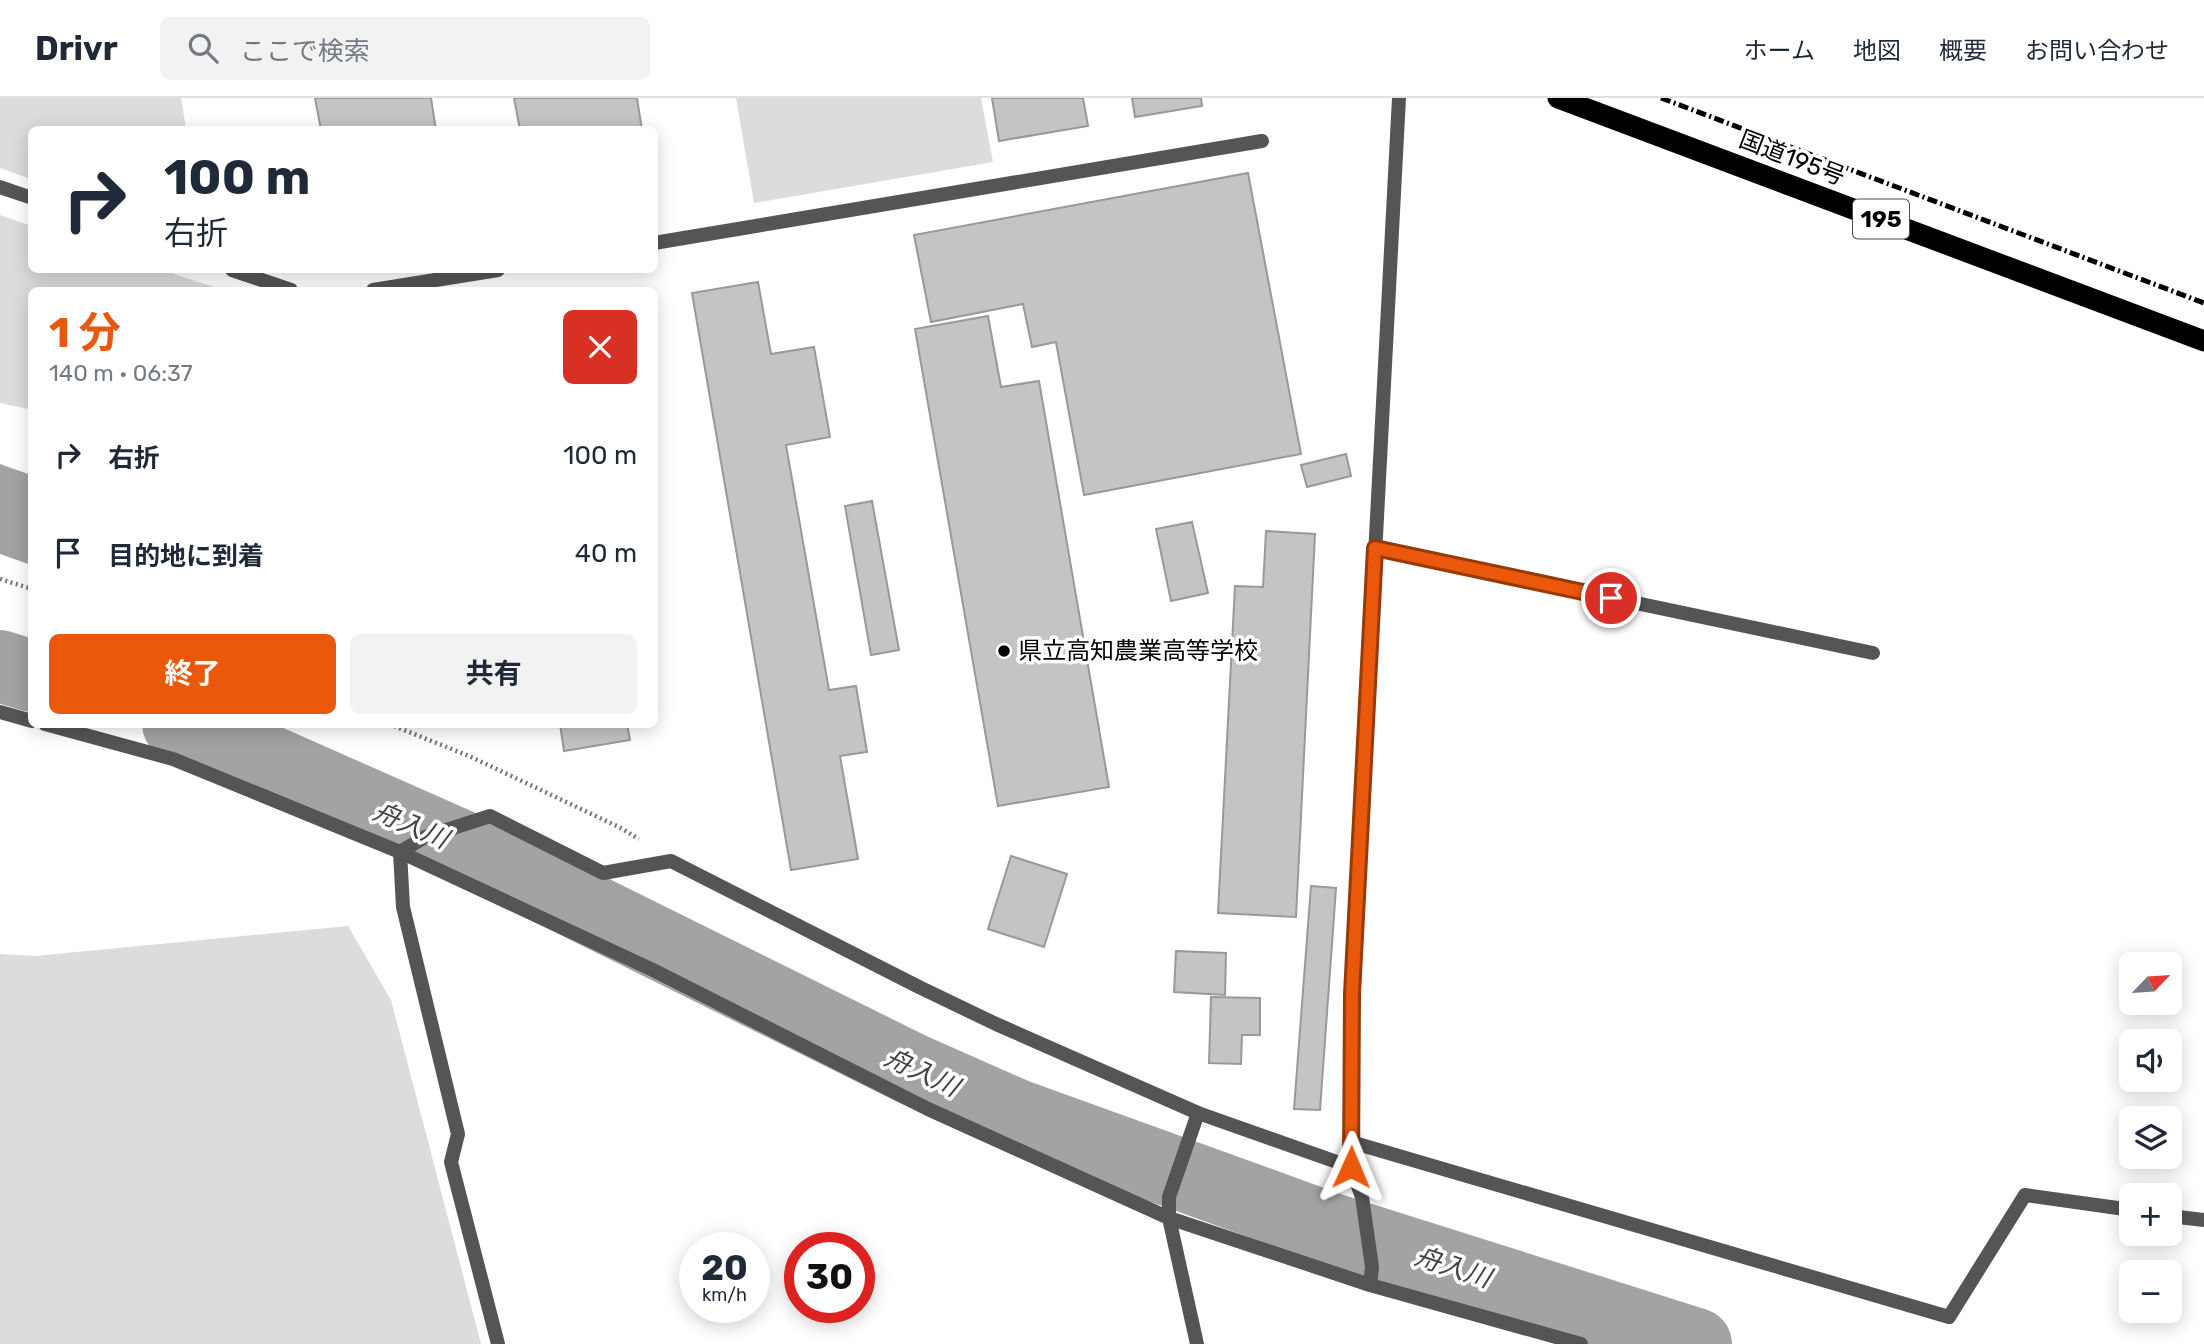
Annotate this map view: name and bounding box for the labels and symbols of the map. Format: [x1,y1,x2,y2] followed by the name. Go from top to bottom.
[1735,125,1849,191] street label: 国道195号
[1853,200,1909,238] road number: 195
[1581,568,1641,628] pin
[1018,637,1258,665] place label: 県立高知農業高等学校
[996,643,1012,659] marker: 県立高知農業高等学校
[369,796,456,856] water label: 舟入川
[2119,952,2182,1015] north arrow
[880,1042,966,1104] water label: 舟入川
[1314,1130,1388,1204] position arrow
[784,1232,875,1323] speed limit sign: 30
[1411,1241,1498,1295] water label: 舟入川

